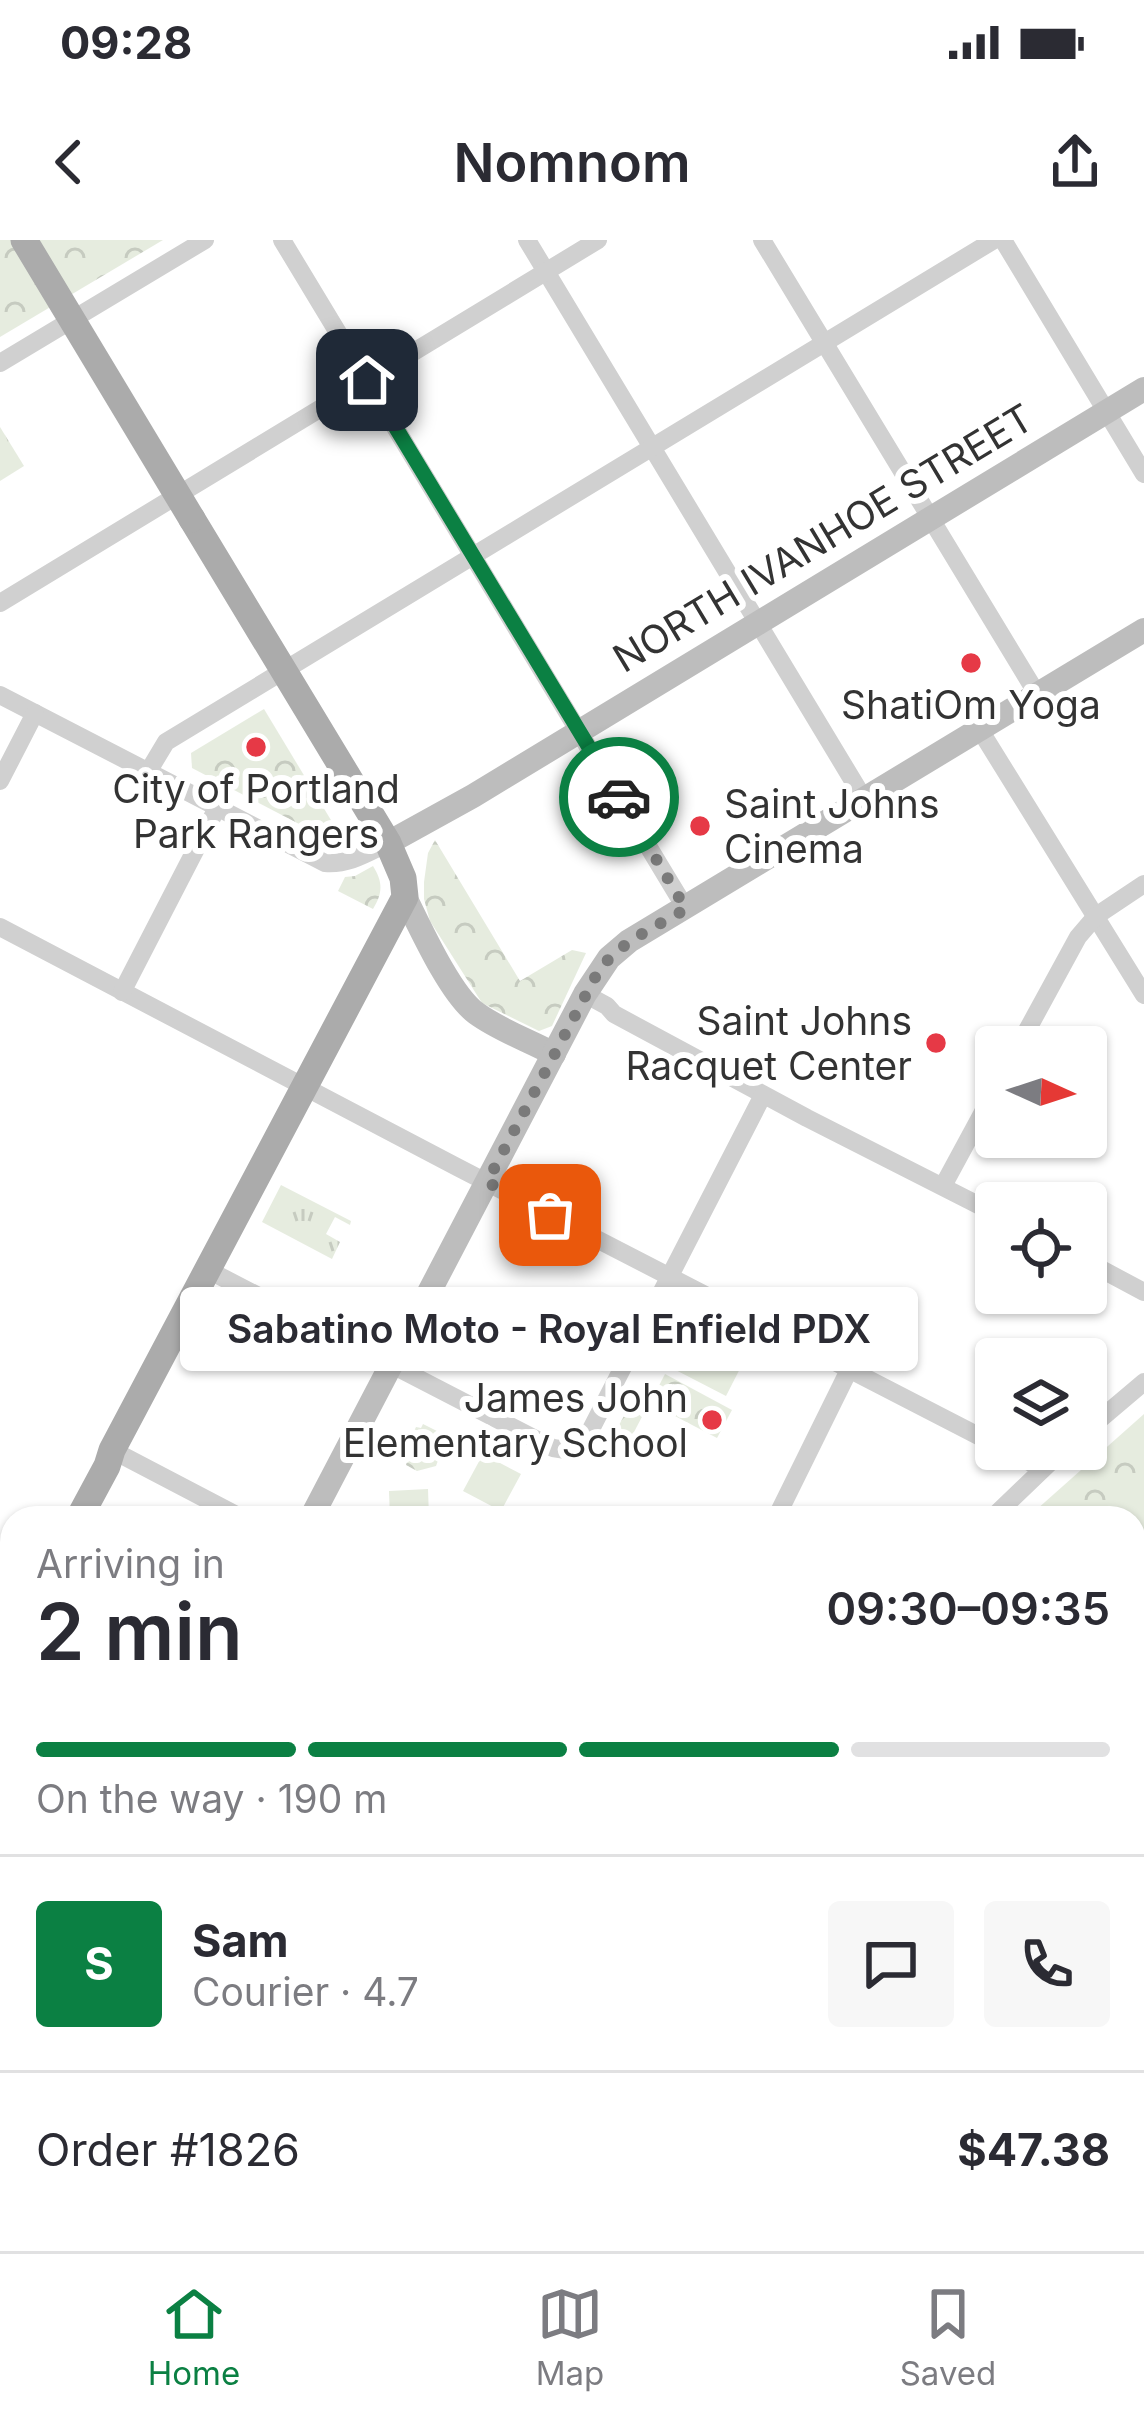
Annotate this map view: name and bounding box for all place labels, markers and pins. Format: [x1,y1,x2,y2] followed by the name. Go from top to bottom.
[316,329,418,431] pin
[958,650,984,676] marker: ShatiOm Yoga
[841,681,1101,728] place label: ShatiOm Yoga
[243,734,269,760] marker: City of Portland Park Rangers
[112,765,400,857] place label: City of Portland Park Rangers
[724,780,939,872] place label: Saint Johns Cinema
[687,813,713,839] marker: Saint Johns Cinema
[625,997,912,1089] place label: Saint Johns Racquet Center
[923,1030,949,1056] marker: Saint Johns Racquet Center
[499,1164,601,1266] pin
[181,1287,919,1371] callout: Sabatino Moto - Royal Enfield PDX
[343,1374,688,1466] place label: James John Elementary School
[699,1407,725,1433] marker: James John Elementary School

